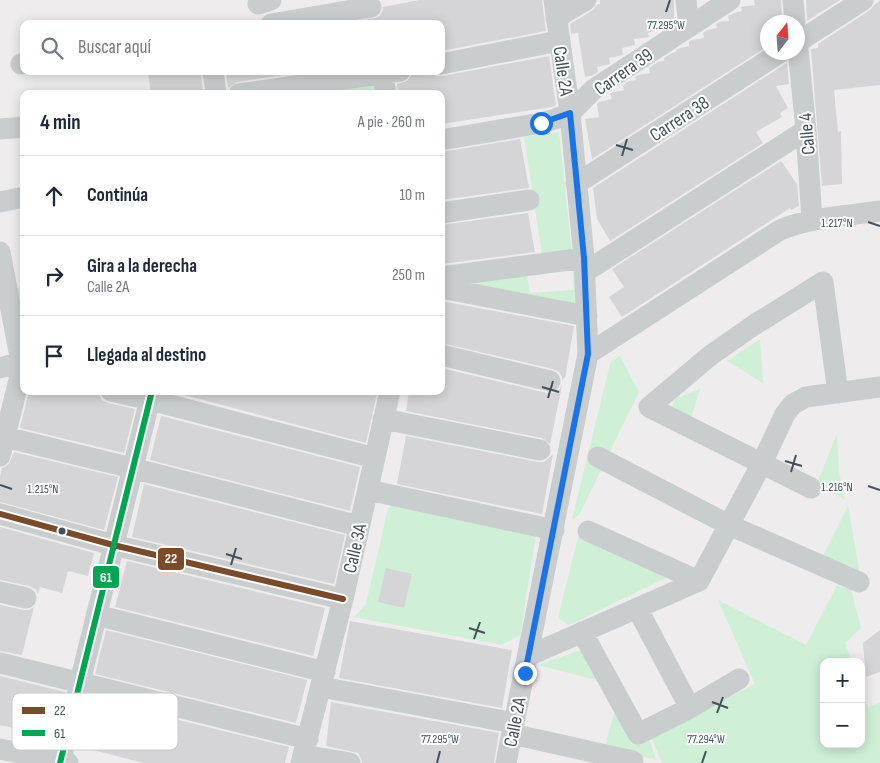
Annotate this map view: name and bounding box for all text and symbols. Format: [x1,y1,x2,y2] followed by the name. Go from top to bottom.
[760,15,805,60] north arrow
[647,18,685,33] text: 77.295°W
[20,20,445,75] search box
[38,34,66,62] icon: search
[78,36,151,59] text: Buscar aquí
[590,44,658,101] street label: Carrera 39
[548,45,577,98] street label: Calle 2A
[646,92,714,147] street label: Carrera 38
[40,110,81,135] text: 4 min
[530,112,553,135] route start
[794,112,821,156] street label: Calle 4
[358,113,425,132] text: A pie · 260 m
[40,182,68,210] icon: ahead
[87,184,148,207] text: Continúa
[399,186,425,205] text: 10 m
[821,216,853,231] text: 1.217°N
[87,255,197,278] text: Gira a la derecha
[40,262,68,290] icon: right
[392,266,425,285] text: 250 m
[87,278,129,297] text: Calle 2A
[40,342,68,370] icon: arrive
[87,344,206,367] text: Llegada al destino
[821,480,853,495] text: 1.216°N
[28,482,58,497] text: 1.215°N
[339,521,372,575] street label: Calle 3A
[57,526,67,536] unlabelled marker
[157,547,185,571] line badge: 22
[165,550,177,567] text: 22
[92,565,120,589] line badge: 61
[100,569,113,586] text: 61
[820,658,865,748] map controls
[820,658,865,703] button: +
[514,662,537,685] route end
[12,693,178,750] legend
[499,695,532,749] street label: Calle 2A
[54,702,66,719] text: 22
[820,703,865,748] button: −
[54,725,65,742] text: 61
[421,732,459,747] text: 77.295°W
[687,732,725,747] text: 77.294°W

